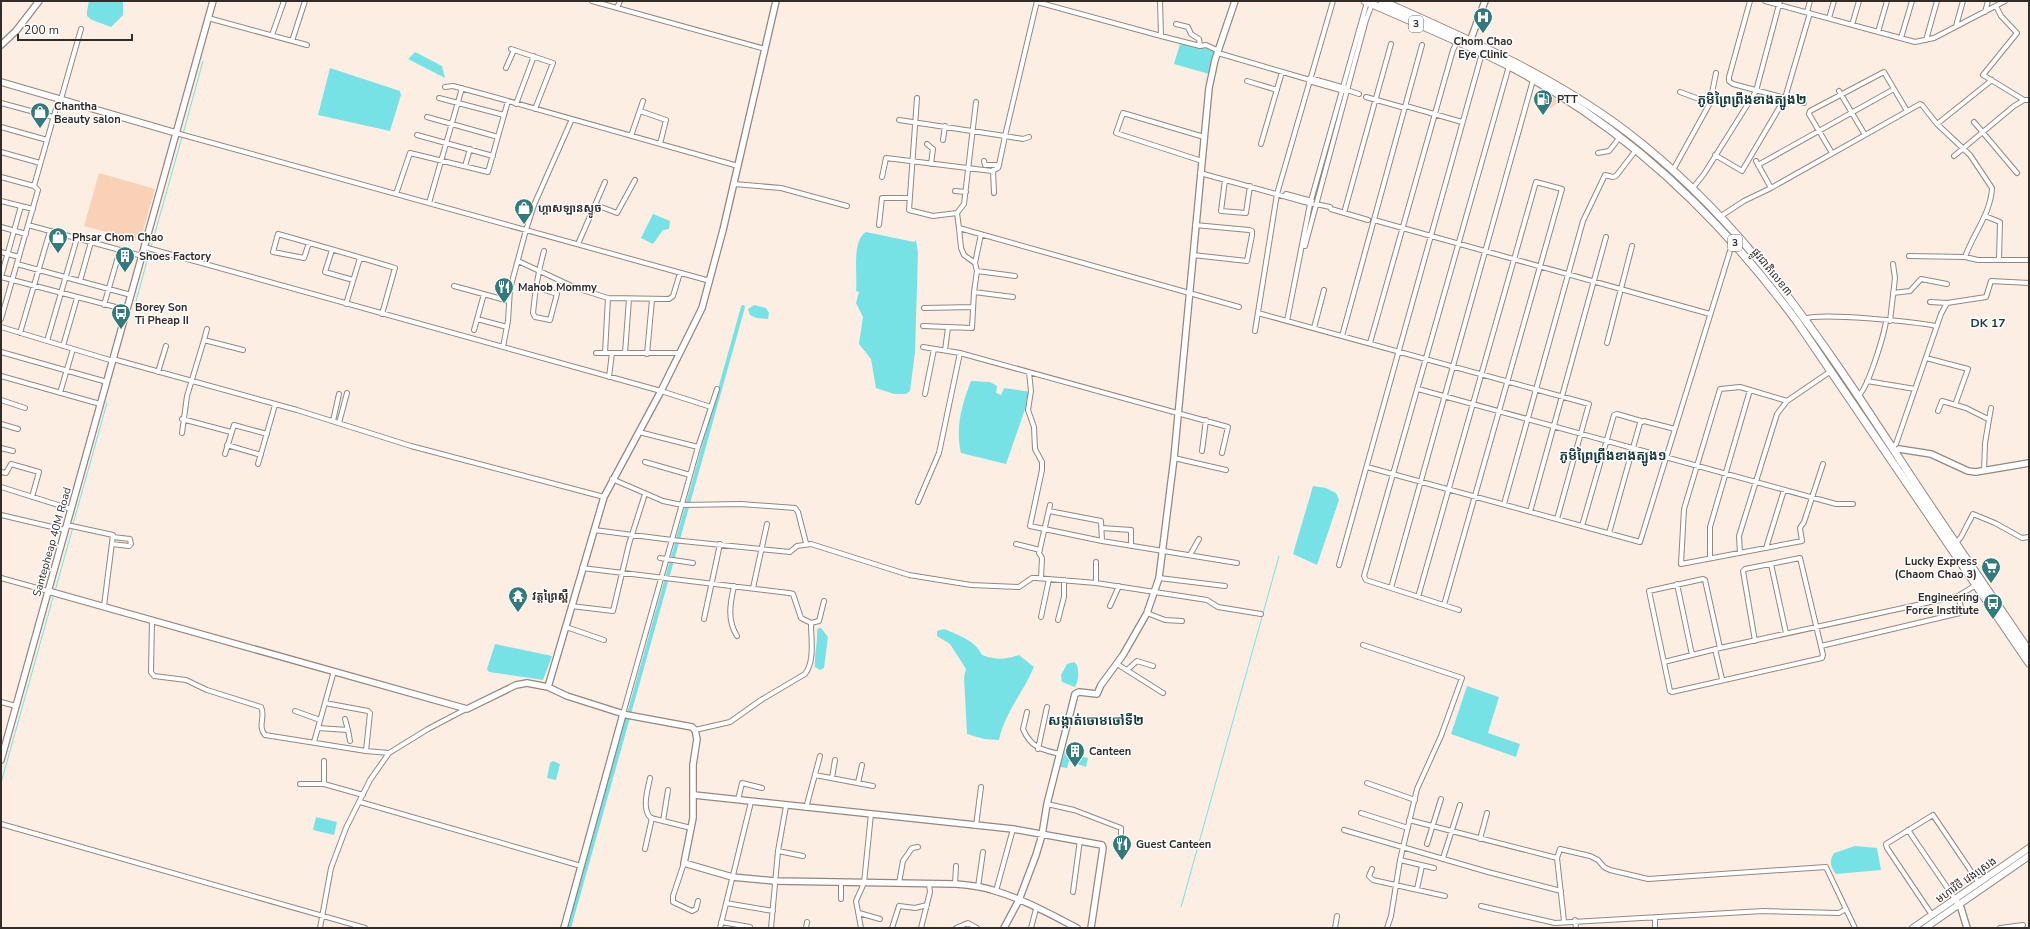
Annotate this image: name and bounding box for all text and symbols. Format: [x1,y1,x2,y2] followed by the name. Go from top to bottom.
[1472,6,1494,34] hospital icon: Chom Chao Eye Clinic
[18,16,132,42] scale bar
[1409,16,1423,32] road number: 3
[24,22,59,38] text: 200 m
[1453,34,1513,62] place label: Chom Chao Eye Clinic
[1532,88,1554,116] fuel station icon: PTT
[1697,91,1807,111] district label: ភូមិព្រៃព្រីងខាងត្បូង២
[1557,92,1578,107] place label: PTT
[54,99,121,127] place label: Chantha Beauty salon
[29,101,51,129] shop icon: Chantha Beauty salon
[513,197,535,225] shop icon: ហ្គាសឡានស្ទូច
[538,201,602,218] place label: ហ្គាសឡានស្ទូច
[47,226,69,254] shop icon: Phsar Chom Chao
[72,230,163,245] place label: Phsar Chom Chao
[1728,235,1742,251] road number: 3
[114,245,136,273] building icon: Shoes Factory
[1746,245,1796,301] street label: ផ្លូវជាតិលេខ៣
[139,249,211,264] place label: Shoes Factory
[493,276,515,304] restaurant icon: Mahob Mommy
[518,280,597,295] place label: Mahob Mommy
[135,300,189,328] place label: Borey Son Ti Pheap II
[110,302,132,330] bus stop icon: Borey Son Ti Pheap II
[1971,315,2005,331] district label: DK 17
[1559,447,1667,467] district label: ភូមិព្រៃព្រីងខាងត្បូង១
[29,486,75,598] street label: Santepheap 40M Road
[1895,554,1977,582] place label: Lucky Express (Chaom Chao 3)
[1980,556,2002,584] supermarket icon: Lucky Express (Chaom Chao 3)
[507,585,529,613] temple icon: វត្តព្រៃស្ពឺ
[532,588,568,604] place label: វត្តព្រៃស្ពឺ
[1906,590,1979,618] place label: Engineering Force Institute
[1982,592,2004,620] bus stop icon: Engineering Force Institute
[1048,712,1144,730] district label: សង្កាត់ចោមចៅទី២
[1064,740,1086,768] building icon: Canteen
[1089,744,1131,759] place label: Canteen
[1111,833,1133,861] restaurant icon: Guest Canteen
[1136,837,1211,852] place label: Guest Canteen
[1932,853,1999,907] street label: មហាវិថី វេងស្រេង

